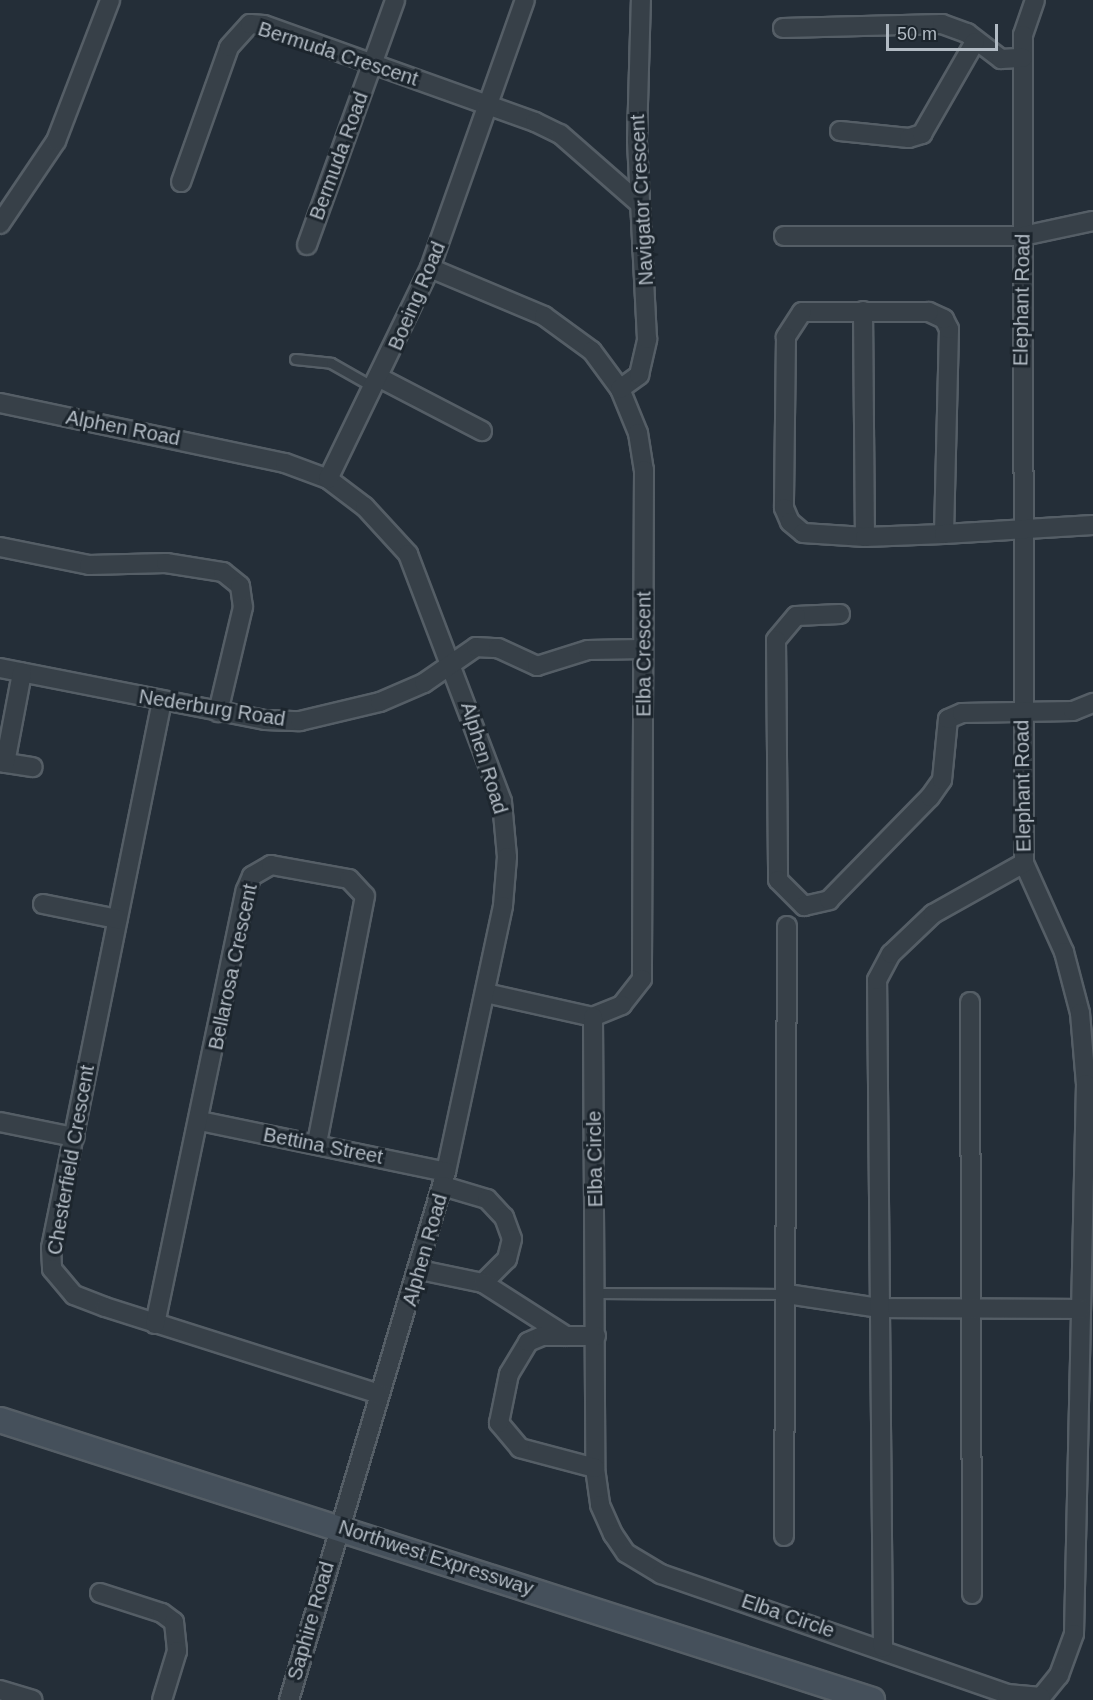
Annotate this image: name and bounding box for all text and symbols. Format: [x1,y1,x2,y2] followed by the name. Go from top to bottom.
[889,12,1002,50] scale bar
[255,17,421,91] street label: Bermuda Crescent
[897,24,937,44] text: 50 m
[305,89,373,223] street label: Bermuda Road
[626,114,658,286] street label: Navigator Crescent
[1009,234,1035,366] street label: Elephant Road
[383,238,451,354] street label: Boeing Road
[64,405,182,451] street label: Alphen Road
[632,591,656,717] street label: Elba Crescent
[137,685,287,731] street label: Nederburg Road
[456,699,512,817] street label: Alphen Road
[1010,720,1036,852] street label: Elephant Road
[204,882,262,1052] street label: Bellarosa Crescent
[42,1063,100,1257] street label: Chesterfield Crescent
[582,1110,608,1208] street label: Elba Circle
[261,1123,385,1169] street label: Bettina Street
[398,1191,452,1309] street label: Alphen Road
[336,1515,536,1601] street label: Northwest Expressway
[283,1559,339,1683] street label: Saphire Road
[738,1589,838,1643] street label: Elba Circle

